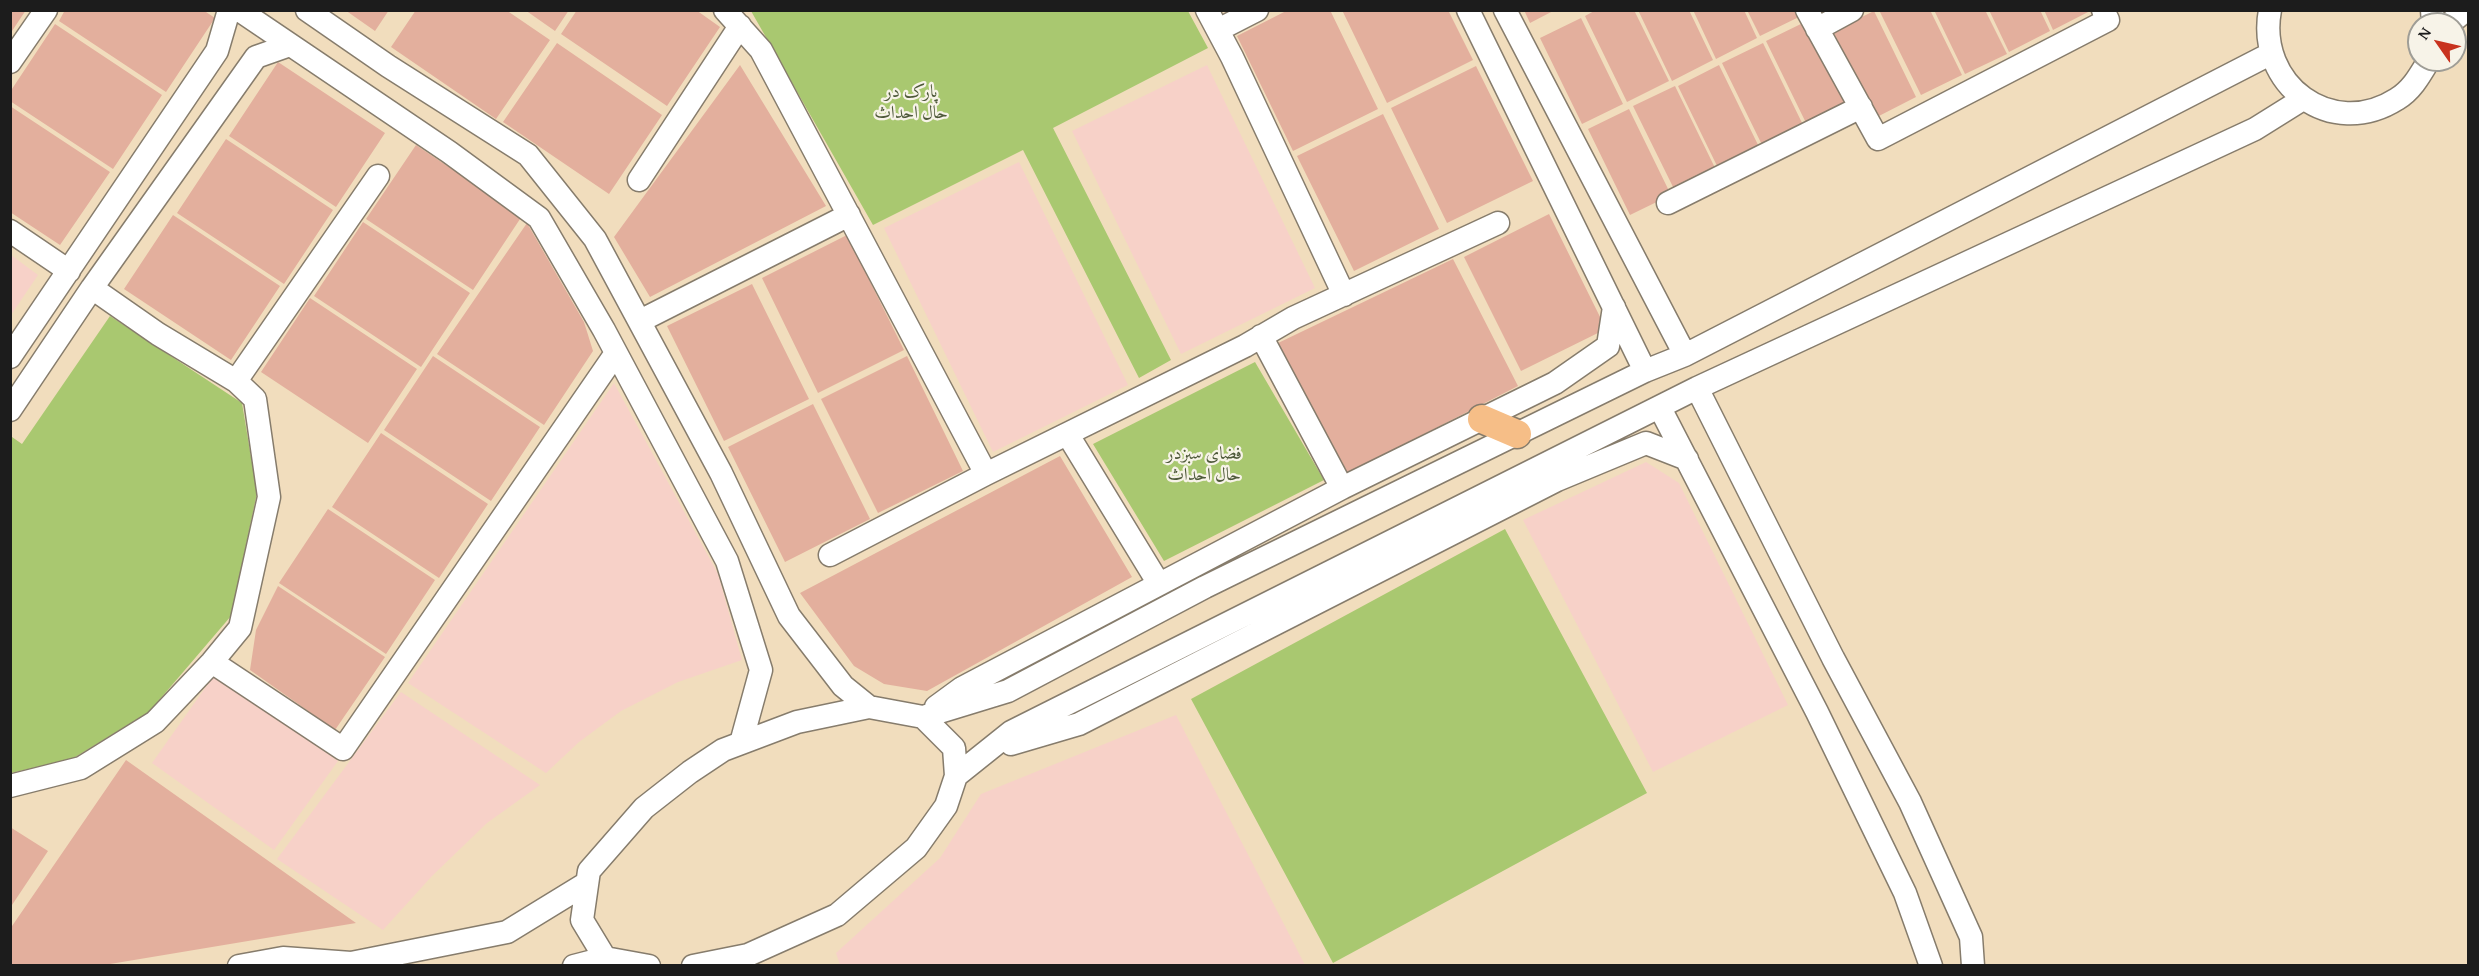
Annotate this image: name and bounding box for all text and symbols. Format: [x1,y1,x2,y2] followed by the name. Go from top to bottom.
[2407,12,2467,72] north arrow
[2411,22,2437,44] text: N
[874,81,948,124] park label: پارک در حال احداث
[1166,443,1242,486] park label: فضای سبزدر حال احداث

